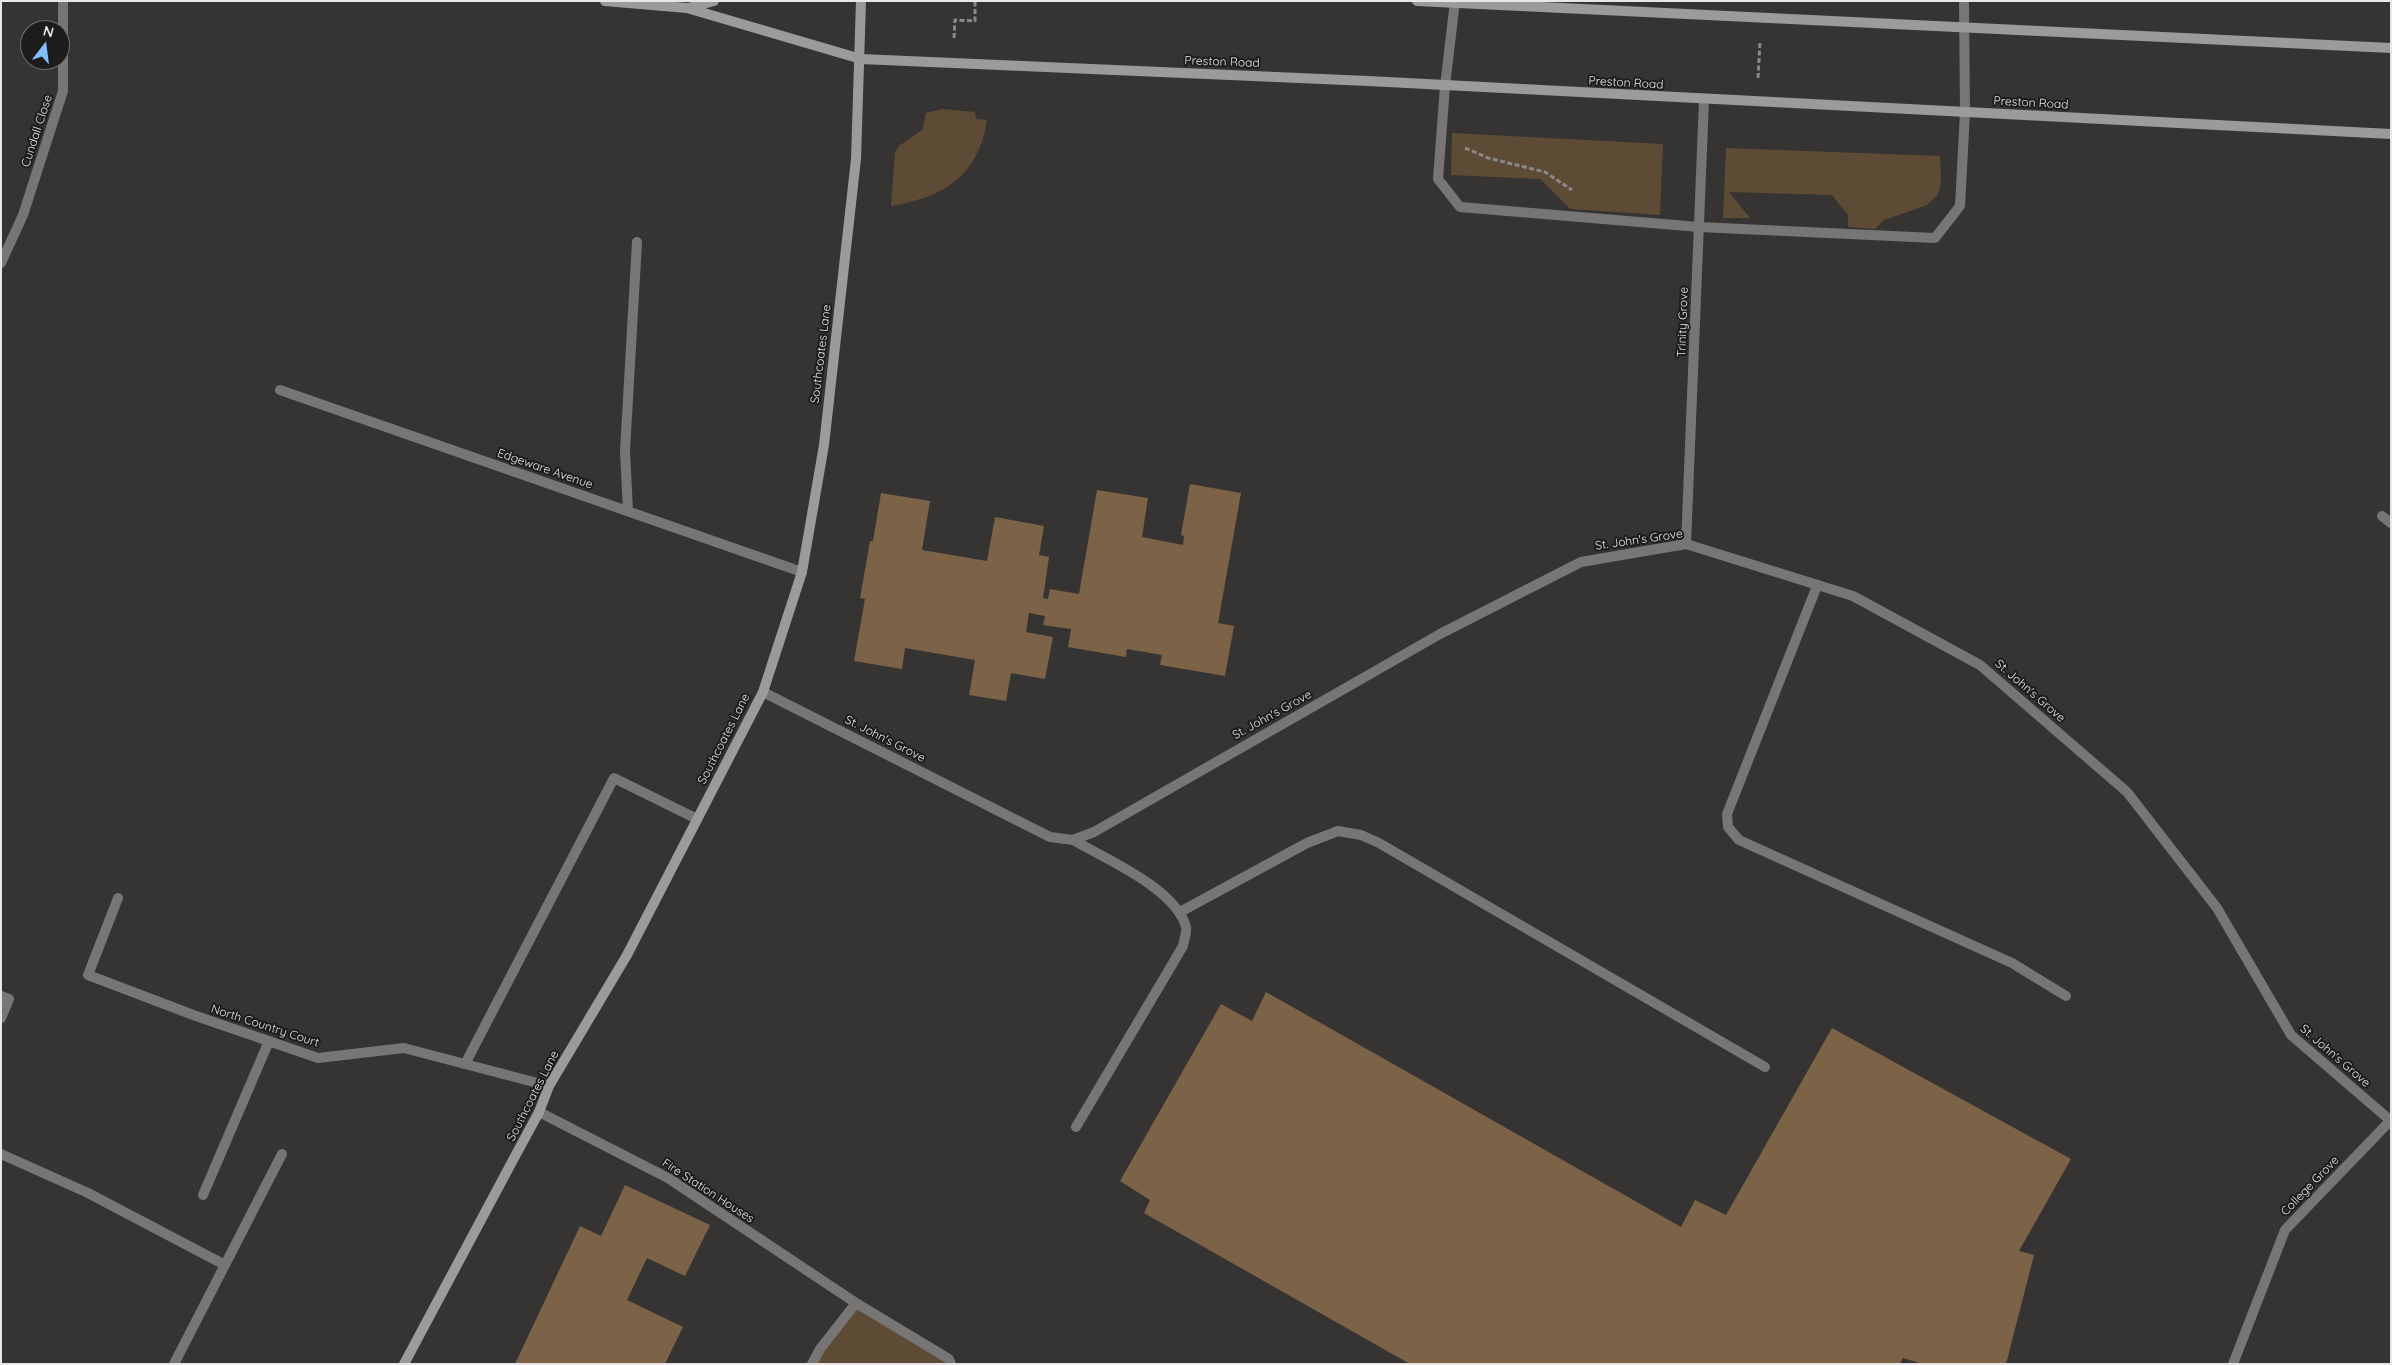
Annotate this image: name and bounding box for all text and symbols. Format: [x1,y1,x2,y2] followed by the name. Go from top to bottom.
[20,20,70,70] north arrow
[41,21,56,42] text: N
[1184,53,1260,71] street label: Preston Road
[1588,74,1664,92] street label: Preston Road
[19,93,55,169] street label: Cundall Close
[1993,94,2069,112] street label: Preston Road
[1675,287,1691,357] street label: Trinity Grove
[808,304,834,404] street label: Southcoates Lane
[495,446,595,492] street label: Edgeware Avenue
[1594,527,1684,553] street label: St. John's Grove
[1992,657,2068,725] street label: St. John's Grove
[1230,687,1314,743] street label: St. John's Grove
[695,691,753,787] street label: Southcoates Lane
[842,713,928,765] street label: St. John's Grove
[209,1002,321,1050] street label: North Country Court
[2297,1022,2373,1090] street label: St. John's Grove
[504,1048,562,1144] street label: Southcoates Lane
[2278,1153,2342,1219] street label: College Grove
[659,1156,757,1226] street label: Fire Station Houses

